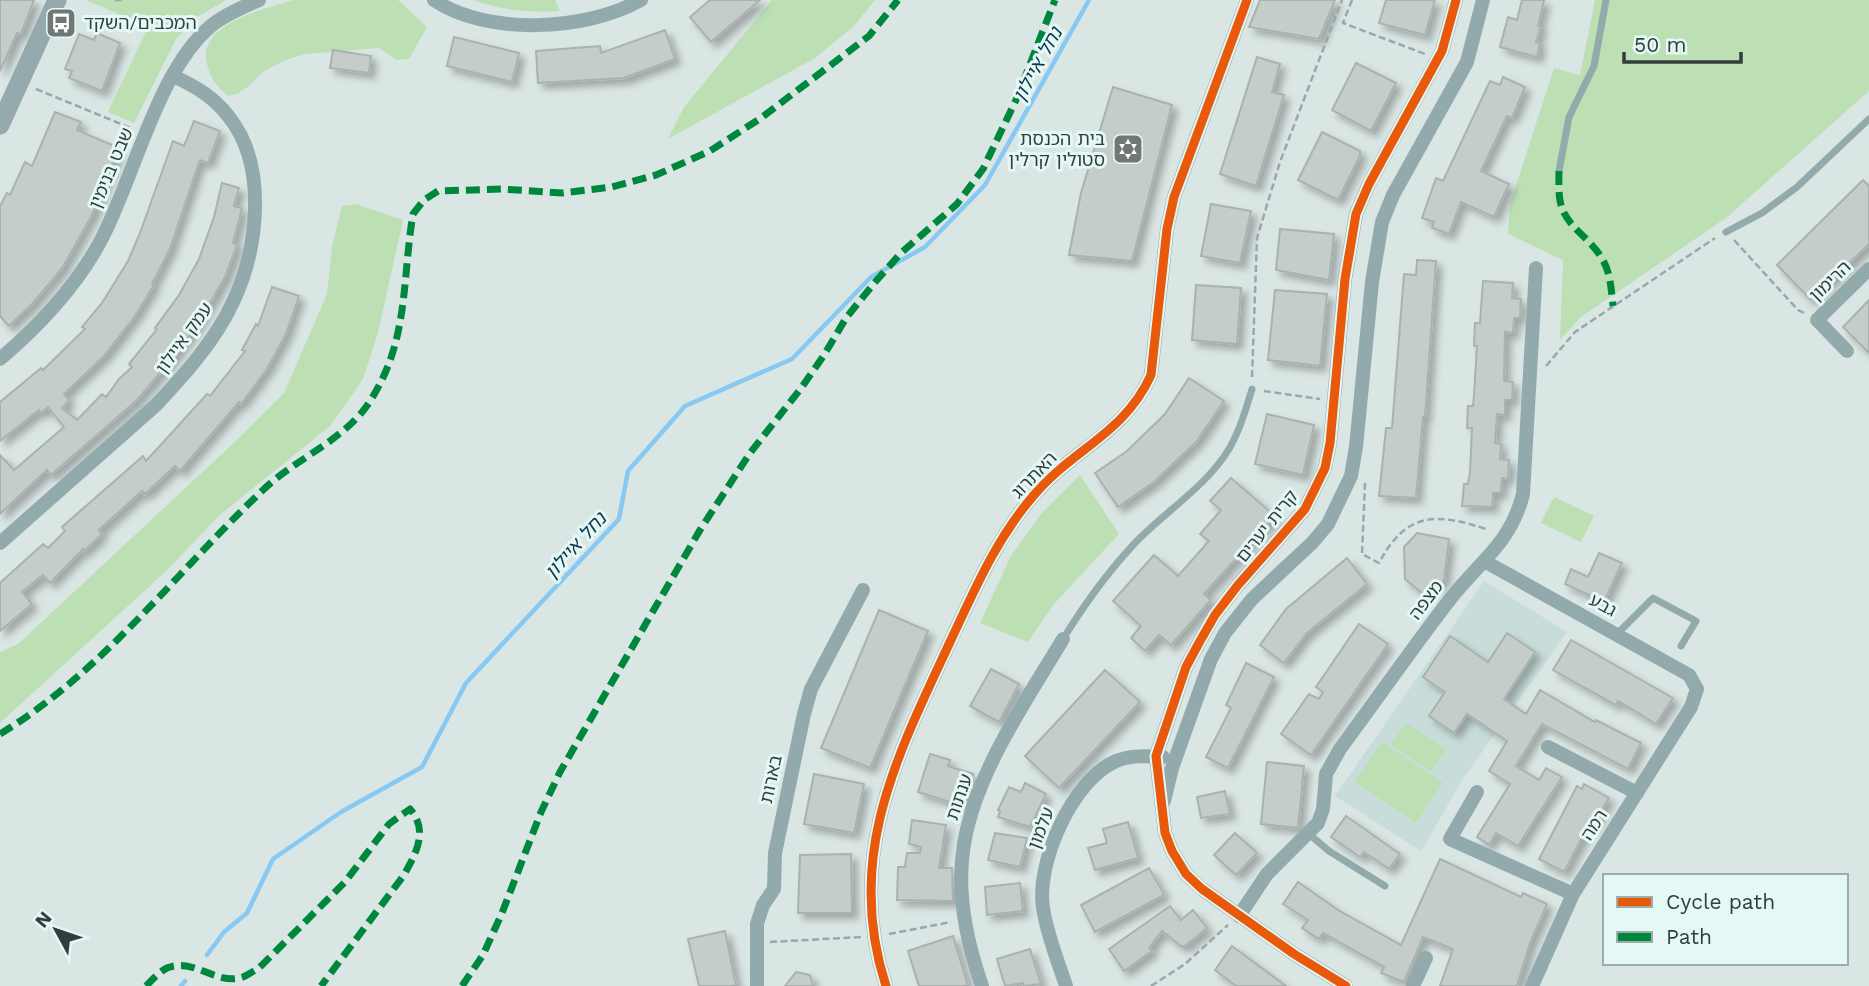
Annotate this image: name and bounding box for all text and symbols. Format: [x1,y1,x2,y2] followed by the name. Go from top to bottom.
[44,6,78,40] bus stop icon: המכבים/השקד
[84,12,197,33] place label: המכבים/השקד
[1624,21,1741,65] scale bar
[1008,22,1068,105] water label: נחל איילון
[1634,32,1686,57] text: 50 m
[84,124,137,211] street label: שבט בנימין
[1009,128,1105,170] place label: בית הכנסת סטולין קרלין
[1111,132,1145,166] synagogue icon: בית הכנסת סטולין קרלין
[1805,256,1855,305] street label: הרימון
[151,298,216,377] street label: עמק איילון
[1006,447,1061,502] street label: האתרוג
[1231,485,1302,566] street label: קרית יערים
[540,506,612,583] water label: נחל איילון
[1404,576,1447,623] street label: מצפה
[1586,589,1621,621] street label: גבע
[755,753,786,805] street label: בארות
[941,771,976,823] street label: ענתות
[1023,804,1058,852] street label: עלמון
[1576,805,1611,844] street label: רמה
[1603,874,1848,965] legend
[1666,889,1775,914] text: Cycle path
[21,895,91,965] north arrow
[30,907,57,932] text: N
[1666,924,1712,949] text: Path

